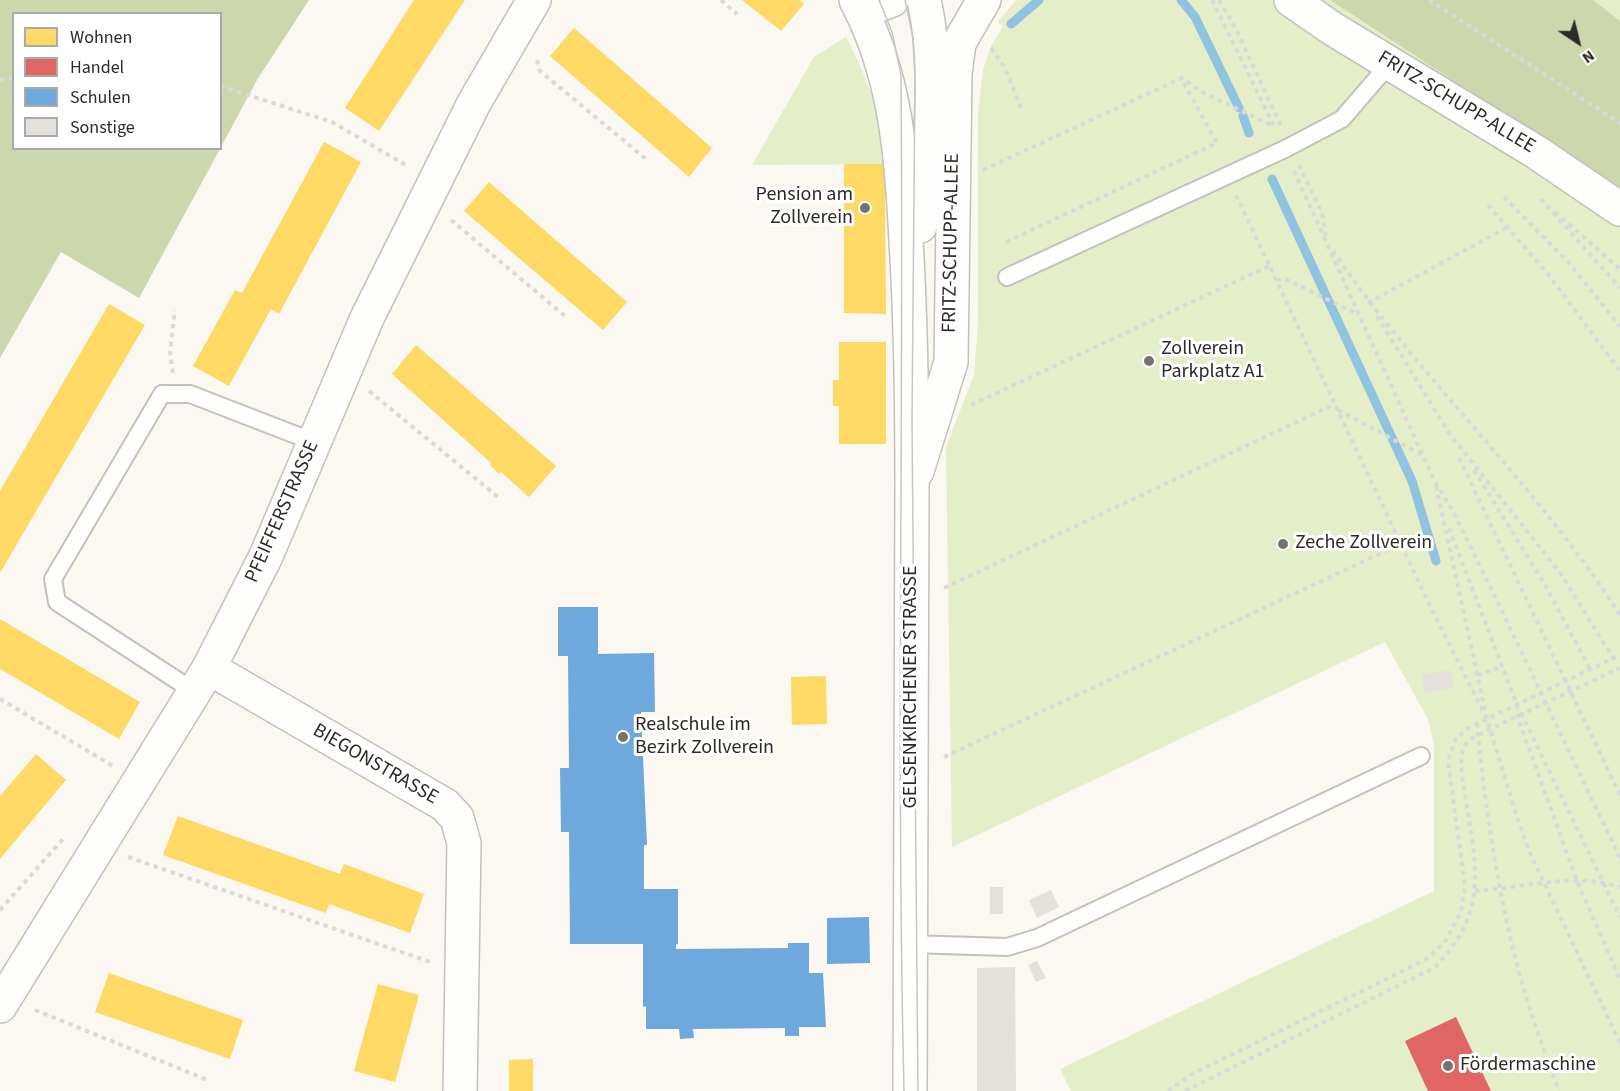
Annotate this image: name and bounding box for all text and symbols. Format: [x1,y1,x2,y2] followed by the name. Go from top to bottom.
[12,12,222,150] legend
[1548,12,1608,72] north arrow
[70,25,132,50] text: Wohnen
[1578,45,1599,69] text: N
[1373,46,1539,160] street label: FRITZ-SCHUPP-ALLEE
[70,55,124,80] text: Handel
[70,85,131,110] text: Schulen
[70,115,135,140] text: Sonstige
[938,153,966,333] street label: FRITZ-SCHUPP-ALLEE
[756,184,853,231] place label: Pension am Zollverein
[858,201,872,215] marker: Pension am Zollverein
[1161,338,1264,385] place label: Zollverein Parkplatz A1
[1142,354,1156,368] marker: Zollverein Parkplatz A1
[241,437,325,587] street label: PFEIFFERSTRASSE
[1295,532,1432,556] place label: Zeche Zollverein
[1276,537,1290,551] marker: Zeche Zollverein
[900,565,924,809] street label: GELSENKIRCHENER STRASSE
[635,714,774,761] place label: Realschule im Bezirk Zollverein
[308,719,442,811] street label: BIEGONSTRASSE
[616,730,630,744] marker: Realschule im Bezirk Zollverein
[1460,1054,1596,1078] place label: Fördermaschine
[1441,1059,1455,1073] marker: Fördermaschine

